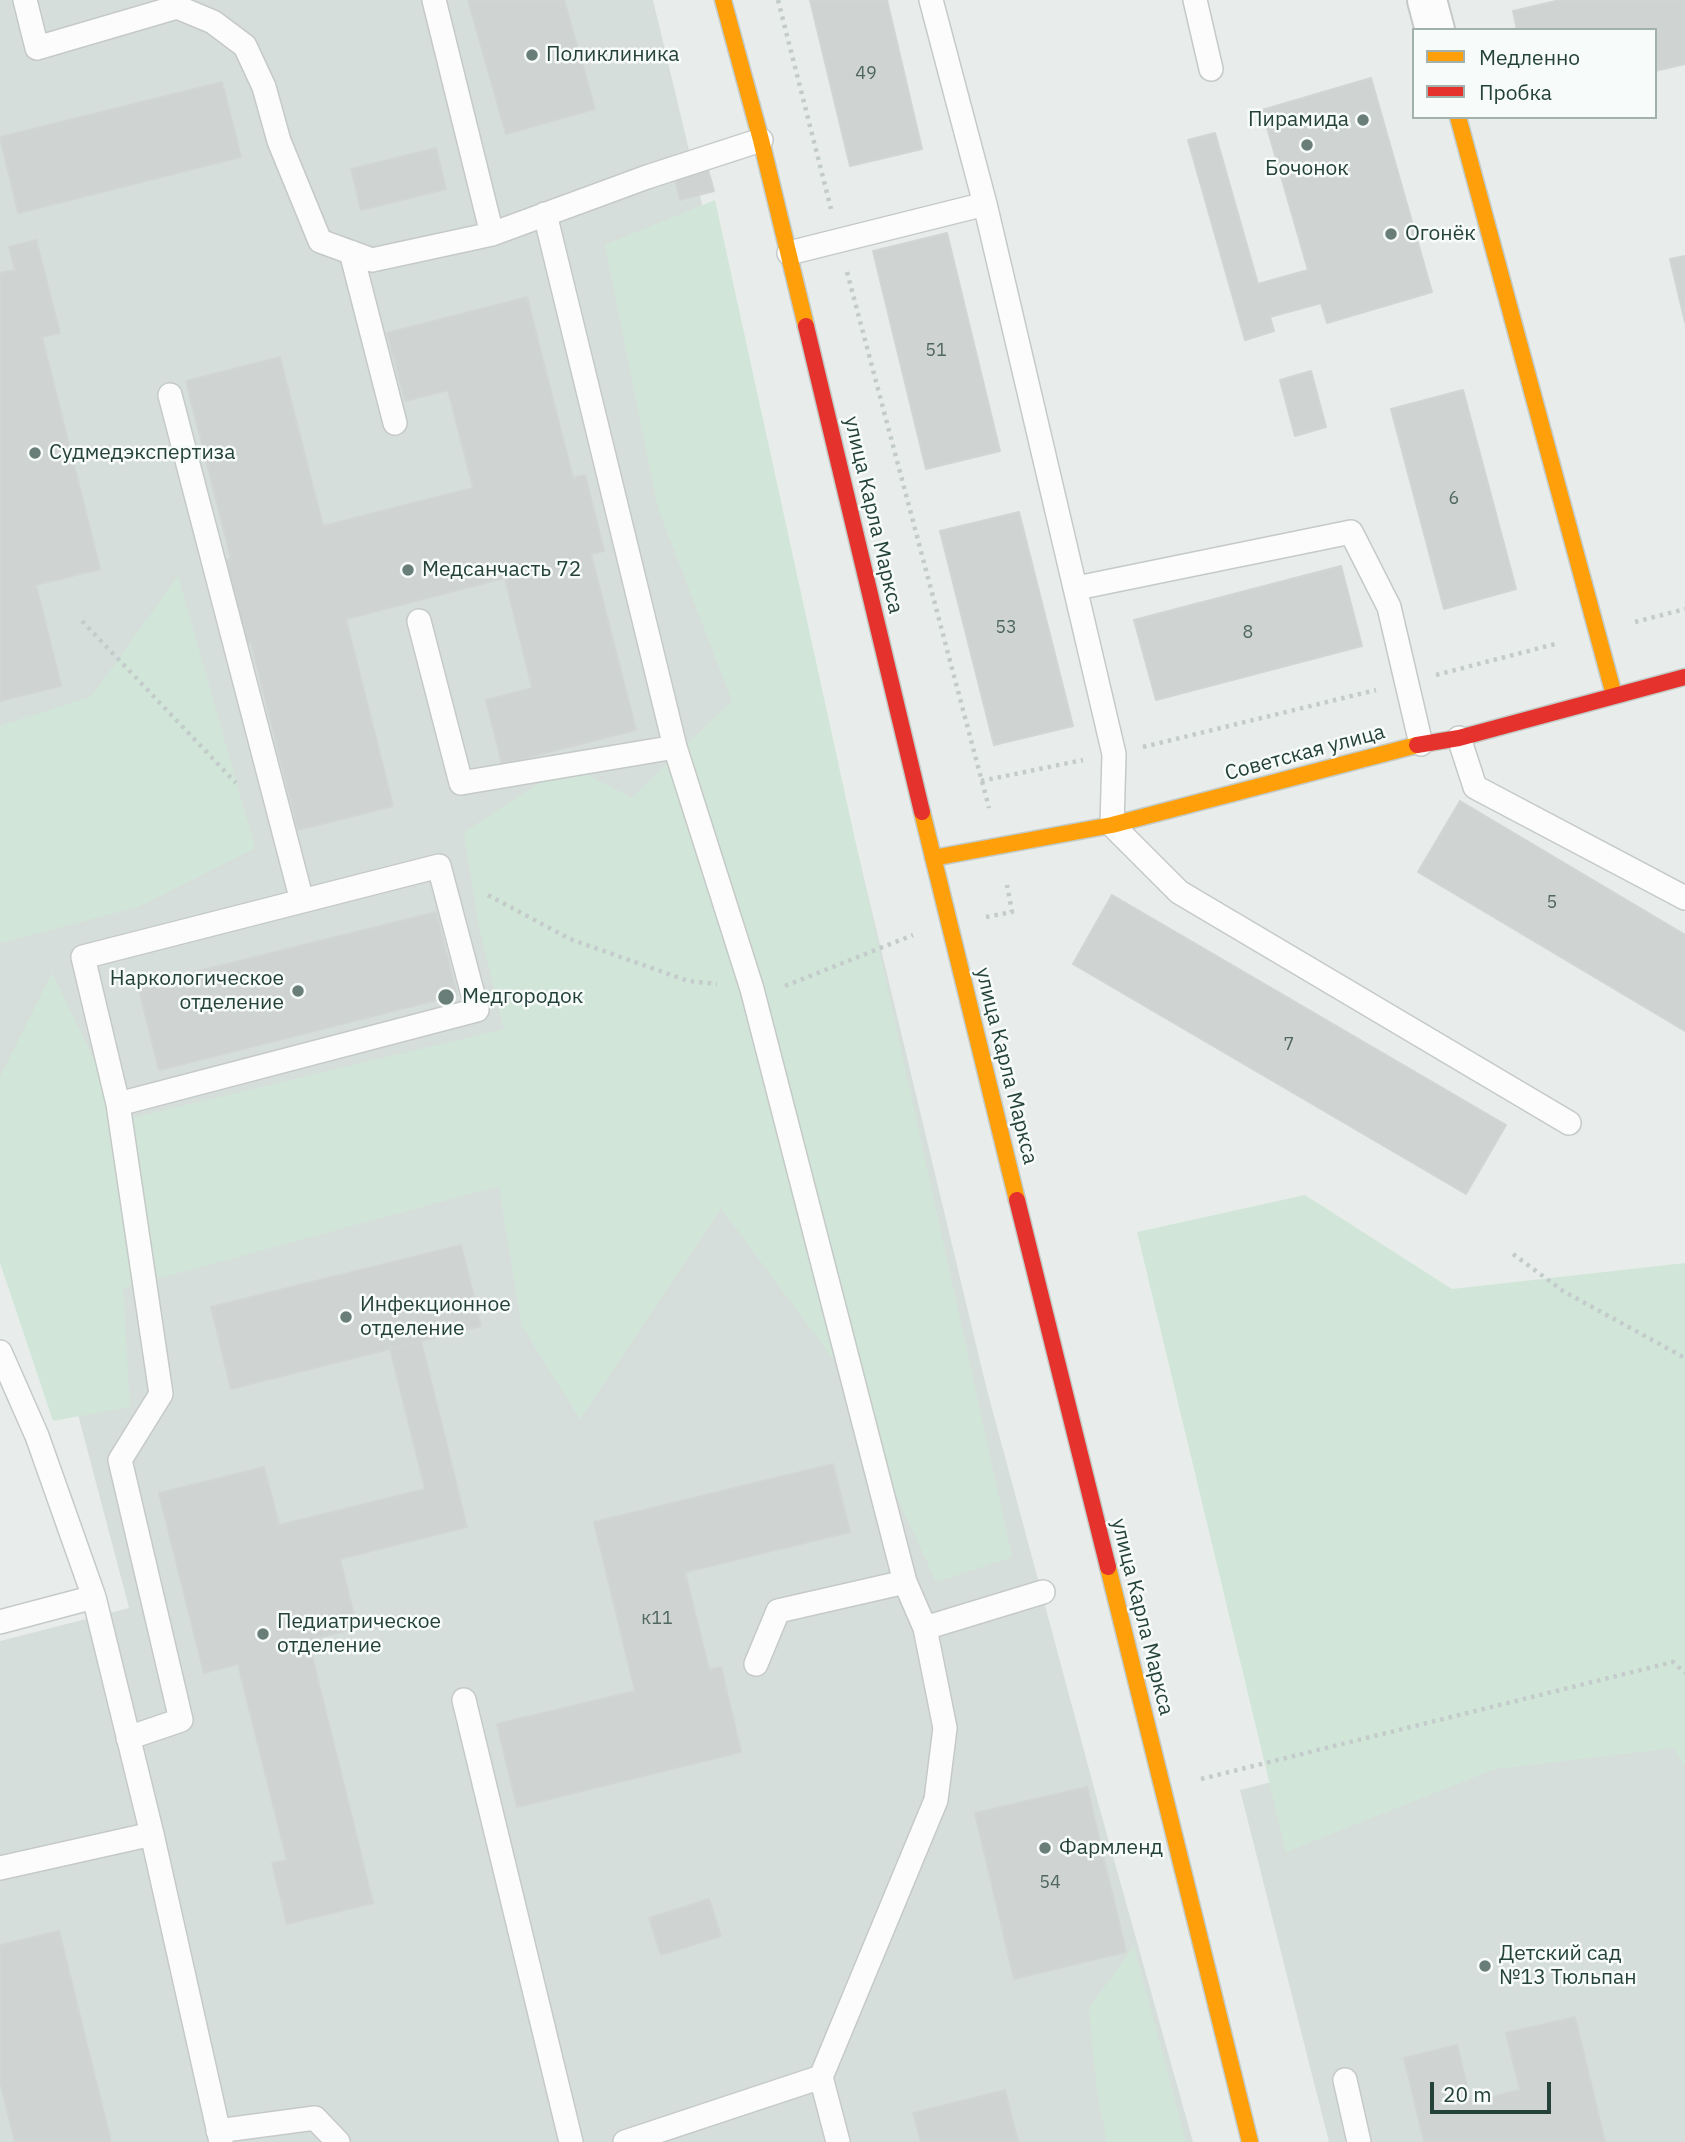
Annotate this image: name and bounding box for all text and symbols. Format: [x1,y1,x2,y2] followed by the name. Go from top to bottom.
[1412,28,1657,119] legend
[546,42,679,68] place label: Поликлиника
[1479,43,1580,71] text: Медленно
[524,47,540,63] marker: Поликлиника
[855,63,877,85] house number: 49
[1479,78,1552,106] text: Пробка
[1248,107,1349,133] place label: Пирамида
[1355,112,1371,128] marker: Пирамида
[1299,137,1315,153] marker: Бочoнок
[1265,156,1349,182] place label: Бочoнок
[1405,221,1476,247] place label: Огонёк
[1383,226,1399,242] marker: Огонёк
[925,340,947,362] house number: 51
[838,414,908,616] street label: улица Карла Маркса
[49,440,235,466] place label: Судмедэкспертиза
[27,445,43,461] marker: Судмедэкспертиза
[1449,488,1459,510] house number: 6
[422,557,581,583] place label: Медсанчасть 72
[400,562,416,578] marker: Медсанчасть 72
[995,617,1017,639] house number: 53
[1243,622,1253,644] house number: 8
[1222,719,1388,787] street label: Советская улица
[1547,892,1557,914] house number: 5
[969,965,1043,1167] street label: улица Карла Маркса
[110,966,284,1016] place label: Наркологическое отделение
[290,983,306,999] marker: Наркологическое отделение
[462,984,583,1010] place label: Медгородок
[436,987,456,1007] marker: Медгородок
[1284,1034,1294,1056] house number: 7
[360,1292,511,1342] place label: Инфекционное отделение
[338,1309,354,1325] marker: Инфекционное отделение
[1105,1516,1179,1718] street label: улица Карла Маркса
[641,1608,673,1630] house number: к11
[277,1609,441,1659] place label: Педиатрическое отделение
[255,1626,271,1642] marker: Педиатрическое отделение
[1059,1835,1163,1861] place label: Фармленд
[1037,1840,1053,1856] marker: Фармленд
[1039,1872,1061,1894] house number: 54
[1499,1941,1636,1991] place label: Детский сад №13 Тюльпан
[1477,1958,1493,1974] marker: Детский сад №13 Тюльпан
[1433,2068,1554,2112] scale bar
[1443,2080,1492,2108] text: 20 m

